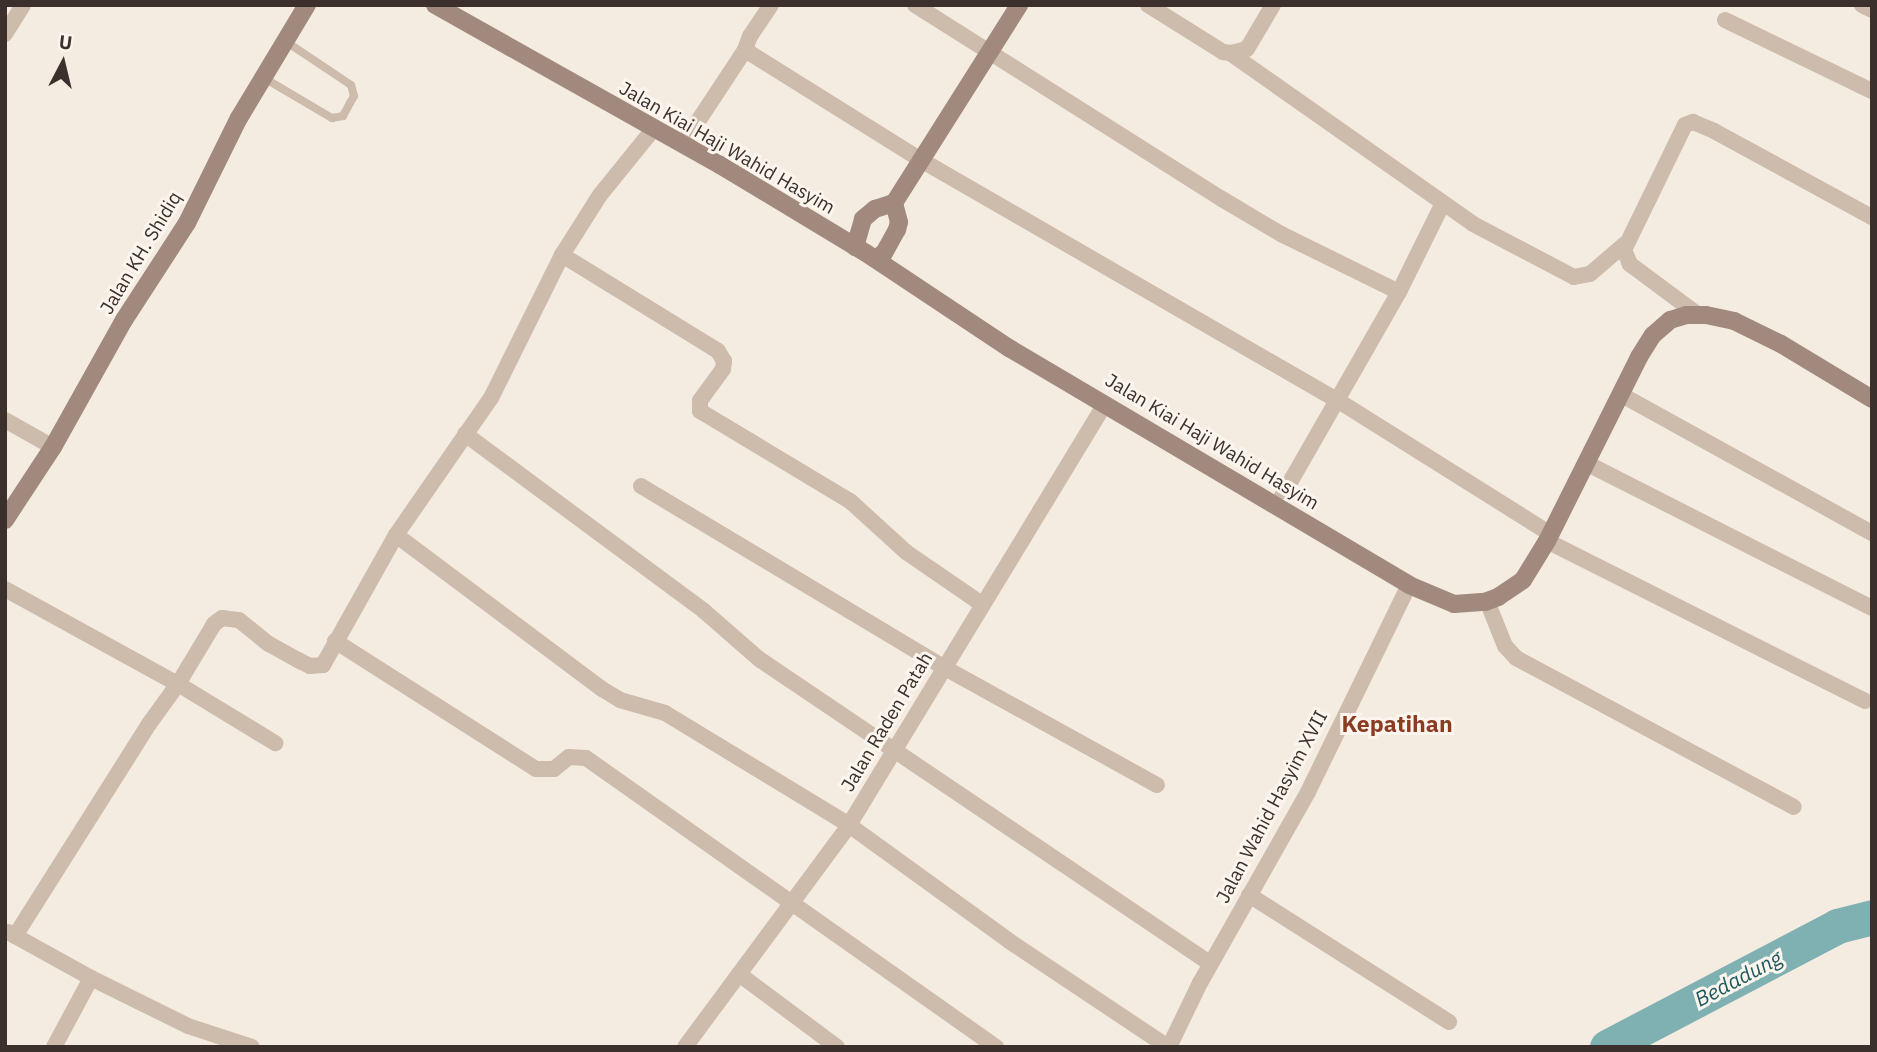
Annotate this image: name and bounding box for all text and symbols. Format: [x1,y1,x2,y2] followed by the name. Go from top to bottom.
[28,28,98,98] north arrow
[58,29,74,55] text: U
[615,77,839,219] street label: Jalan Kiai Haji Wahid Hasyim
[95,188,187,318] street label: Jalan KH. Shidiq
[1101,369,1323,515] street label: Jalan Kiai Haji Wahid Hasyim
[836,648,938,796] street label: Jalan Raden Patah
[1212,707,1332,907] street label: Jalan Wahid Hasyim XVII
[1341,709,1453,737] district label: Kepatihan
[1690,945,1786,1011] water label: Bedadung

